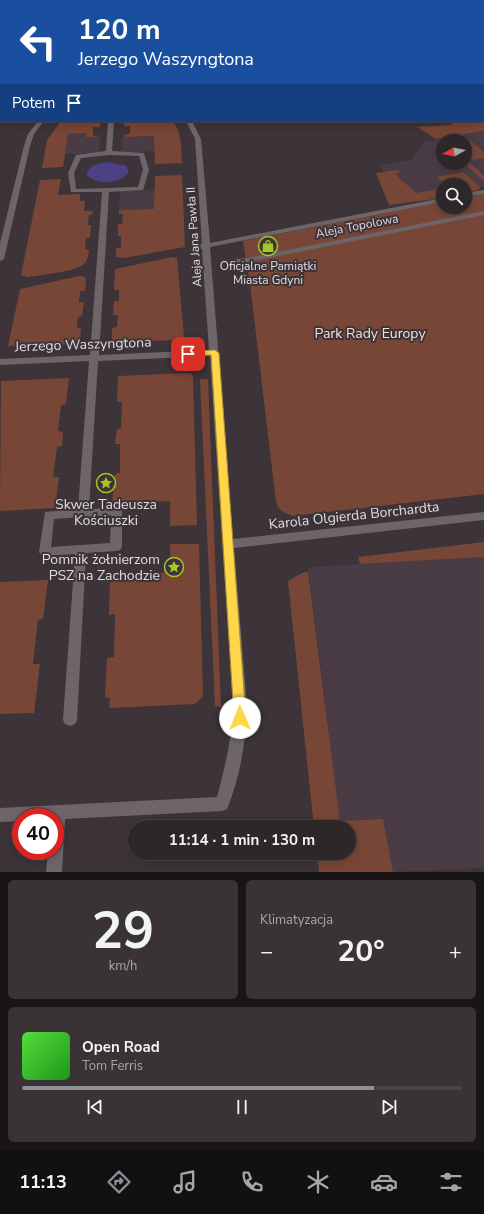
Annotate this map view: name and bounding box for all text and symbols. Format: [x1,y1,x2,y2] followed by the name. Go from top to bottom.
[78,11,161,49] text: 120 m
[12,16,64,68] icon: left
[78,47,254,71] text: Jerzego Waszyngtona
[63,92,85,114] icon: arrive
[12,93,55,113] text: Potem
[436,134,472,170] north arrow
[436,134,472,214] map controls
[436,178,472,214] button: search
[183,186,205,288] street label: Aleja Jana Pawła II
[314,210,400,242] street label: Aleja Topolowa
[257,235,279,257] shop icon: Oficjalne Pamiątki Miasta Gdyni
[220,258,316,288] place label: Oficjalne Pamiątki Miasta Gdyni
[314,324,426,343] park label: Park Rady Europy
[13,333,152,356] street label: Jerzego Waszyngtona
[171,337,205,371] pin
[177,343,199,365] icon: arrive
[95,472,117,494] place icon: Skwer Tadeusza Kościuszki
[55,495,157,530] place label: Skwer Tadeusza Kościuszki
[268,497,440,534] street label: Karola Olgierda Borchardta
[42,550,160,585] place label: Pomnik żołnierzom PSZ na Zachodzie
[163,556,185,578] place icon: Pomnik żołnierzom PSZ na Zachodzie
[219,697,261,739] position arrow
[12,808,64,860] speed limit sign: 40
[169,830,315,850] text: 11:14 · 1 min · 130 m
[92,895,154,966] text: 29
[260,911,333,929] text: Klimatyzacja
[337,931,385,972] text: 20°
[260,937,273,967] text: −
[449,937,462,967] text: +
[109,957,137,975] text: km/h
[82,1037,160,1057] text: Open Road
[82,1057,143,1075] text: Tom Ferris
[84,1096,106,1118] icon: previous
[231,1096,253,1118] icon: pause
[378,1096,400,1118] icon: next
[105,1168,133,1196] icon: directions
[171,1168,199,1196] icon: music
[238,1168,266,1196] icon: phone
[304,1168,332,1196] icon: climate
[370,1168,398,1196] icon: car
[437,1168,465,1196] icon: filters
[19,1170,67,1194] text: 11:13

